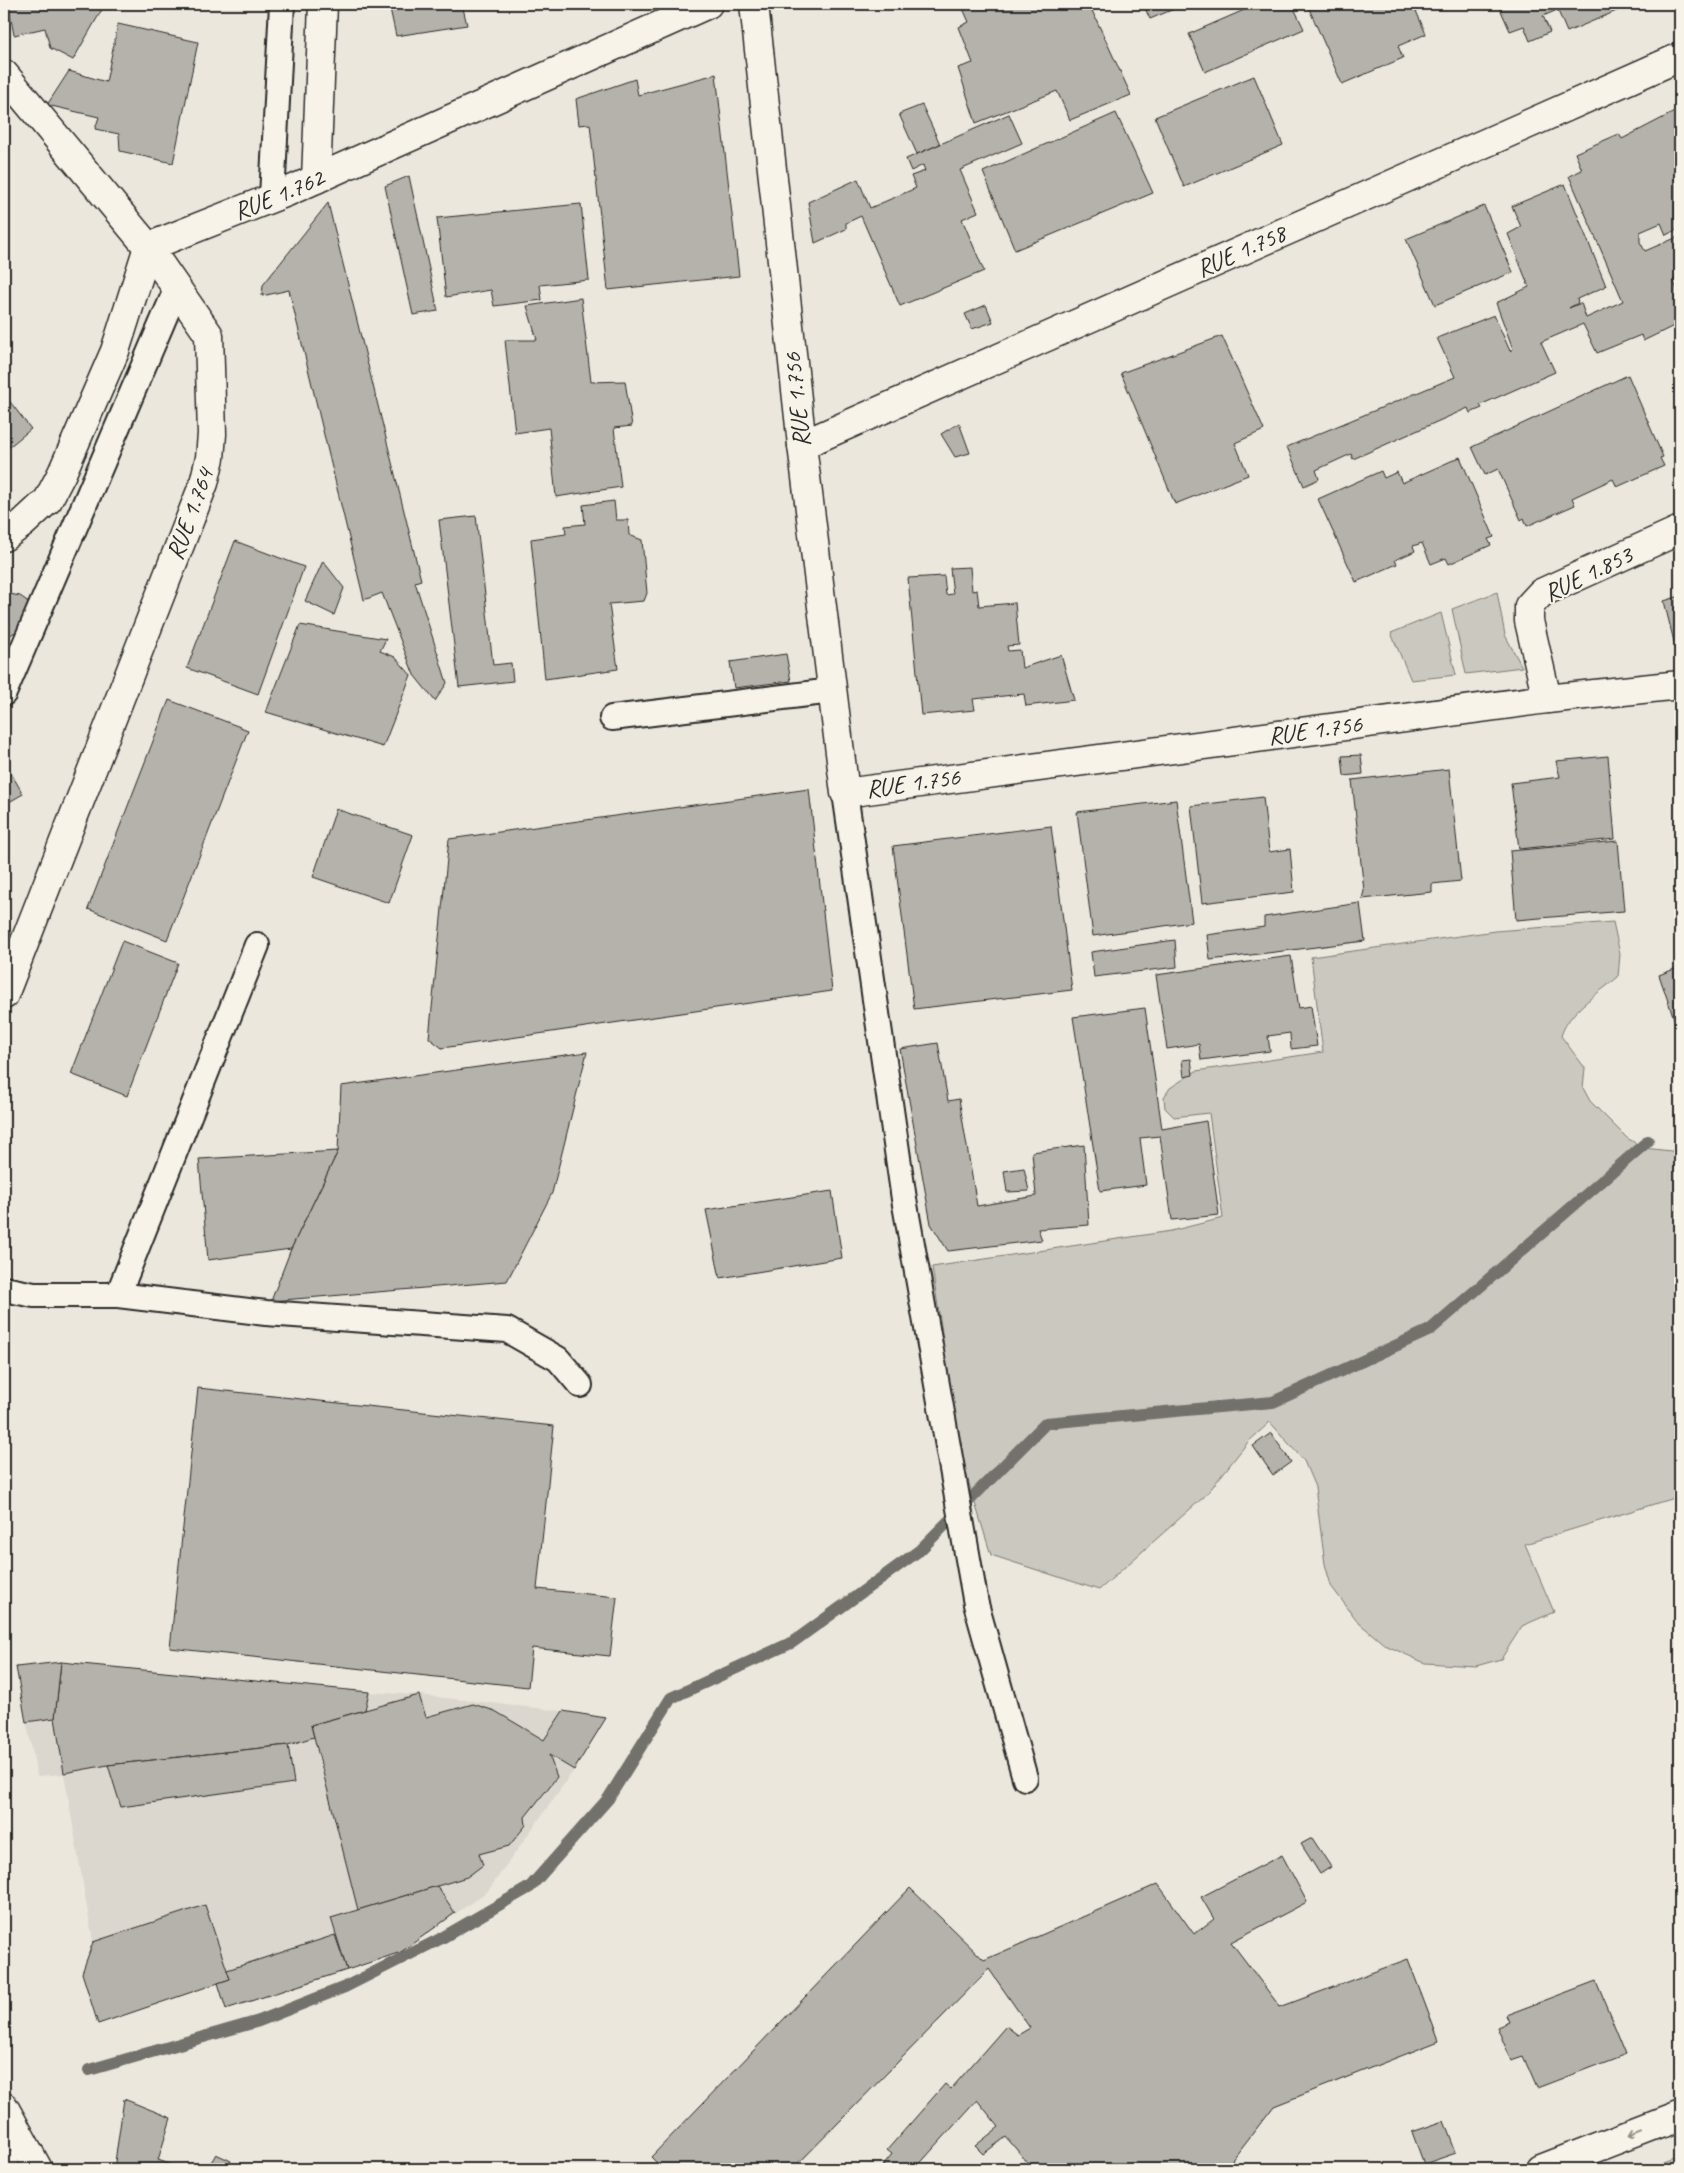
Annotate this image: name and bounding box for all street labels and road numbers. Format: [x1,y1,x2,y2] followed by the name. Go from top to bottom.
[229,161,331,227] street label: RUE 1.762
[1191,216,1293,285] street label: RUE 1.758
[776,351,818,449] street label: RUE 1.756
[159,461,222,564] street label: RUE 1.764
[1538,538,1639,609] street label: RUE 1.853
[1266,707,1365,752] street label: RUE 1.756
[864,760,963,805] street label: RUE 1.756

